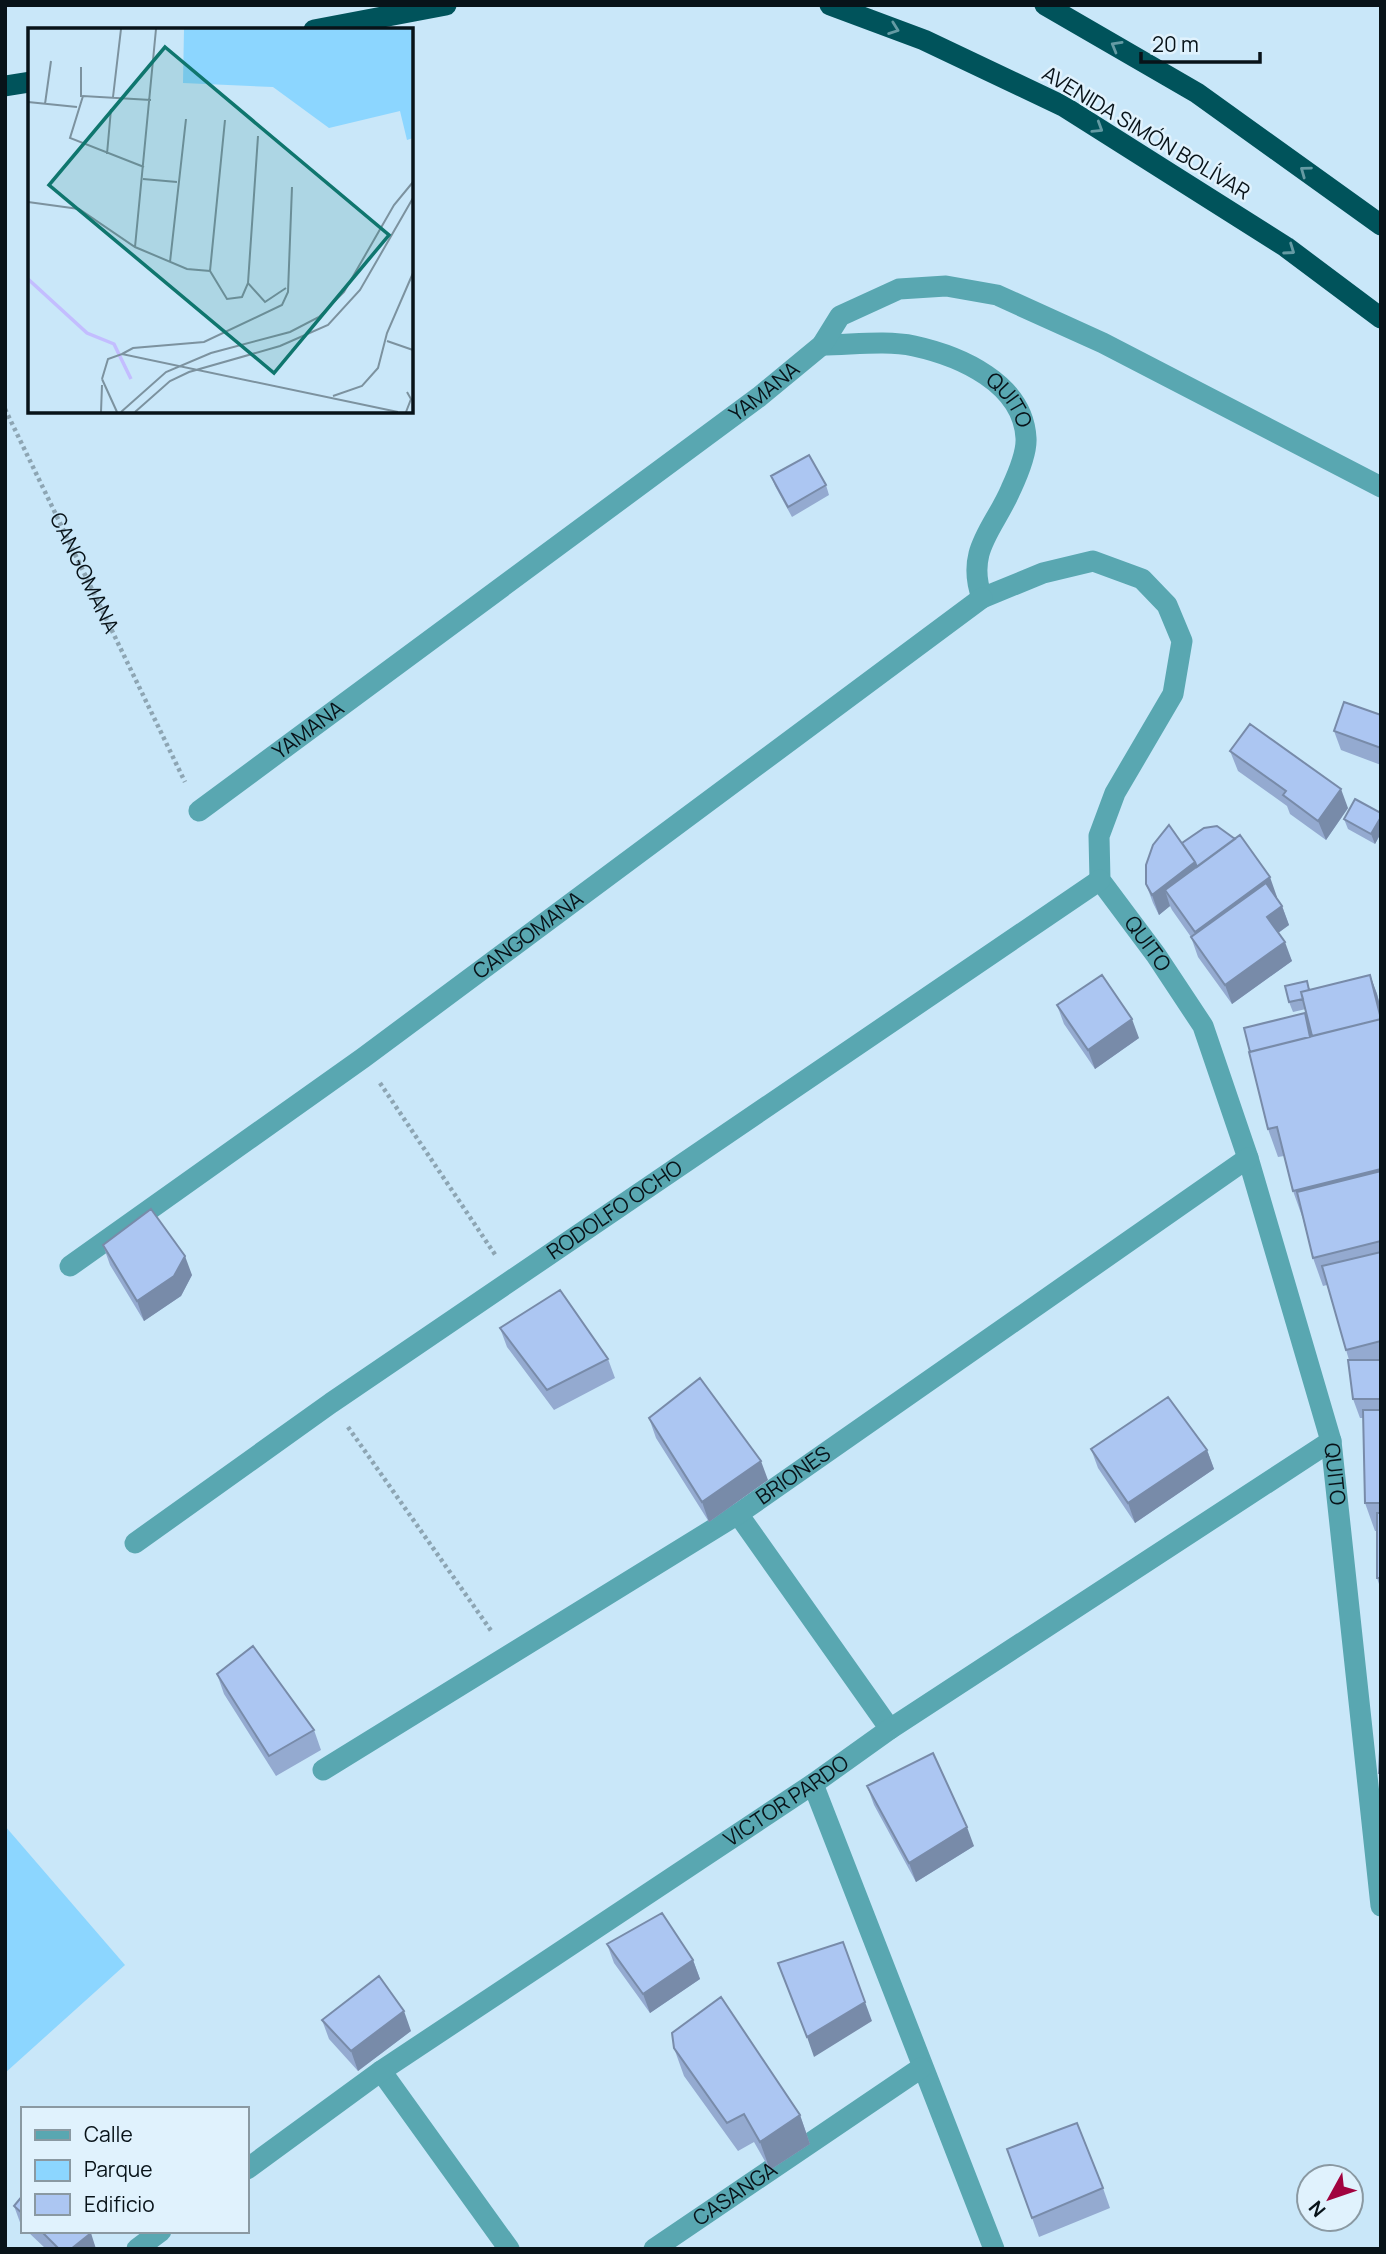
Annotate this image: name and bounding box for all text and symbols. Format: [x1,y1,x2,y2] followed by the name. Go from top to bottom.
[887,20,899,34] one-way arrow
[1141,21,1260,65] scale bar
[28,28,413,413] inset map
[1152,30,1199,58] text: 20 m
[1110,41,1123,54] one-way arrow
[1037,59,1256,205] street label: AVENIDA SIMÓN BOLÍVAR
[1090,120,1103,133] one-way arrow
[1300,167,1313,179] one-way arrow
[1282,242,1295,254] one-way arrow
[723,354,805,427] street label: YAMANA
[981,365,1039,431] street label: QUITO
[44,507,126,638] street label: CANGOMANA
[266,694,349,765] street label: YAMANA
[467,884,588,985] street label: CANGOMANA
[1118,910,1178,976] street label: QUITO
[541,1153,687,1265] street label: RODOLFO OCHO
[750,1439,836,1510] street label: BRIONES
[1318,1441,1353,1507] street label: QUITO
[718,1748,854,1853] street label: VICTOR PARDO
[21,2107,248,2233] legend
[84,2120,133,2148] text: Calle
[84,2155,153,2183] text: Parque
[687,2155,782,2232] street label: CASANGA
[1295,2163,1365,2233] north arrow
[84,2190,155,2218] text: Edificio
[1303,2195,1331,2223] text: N

